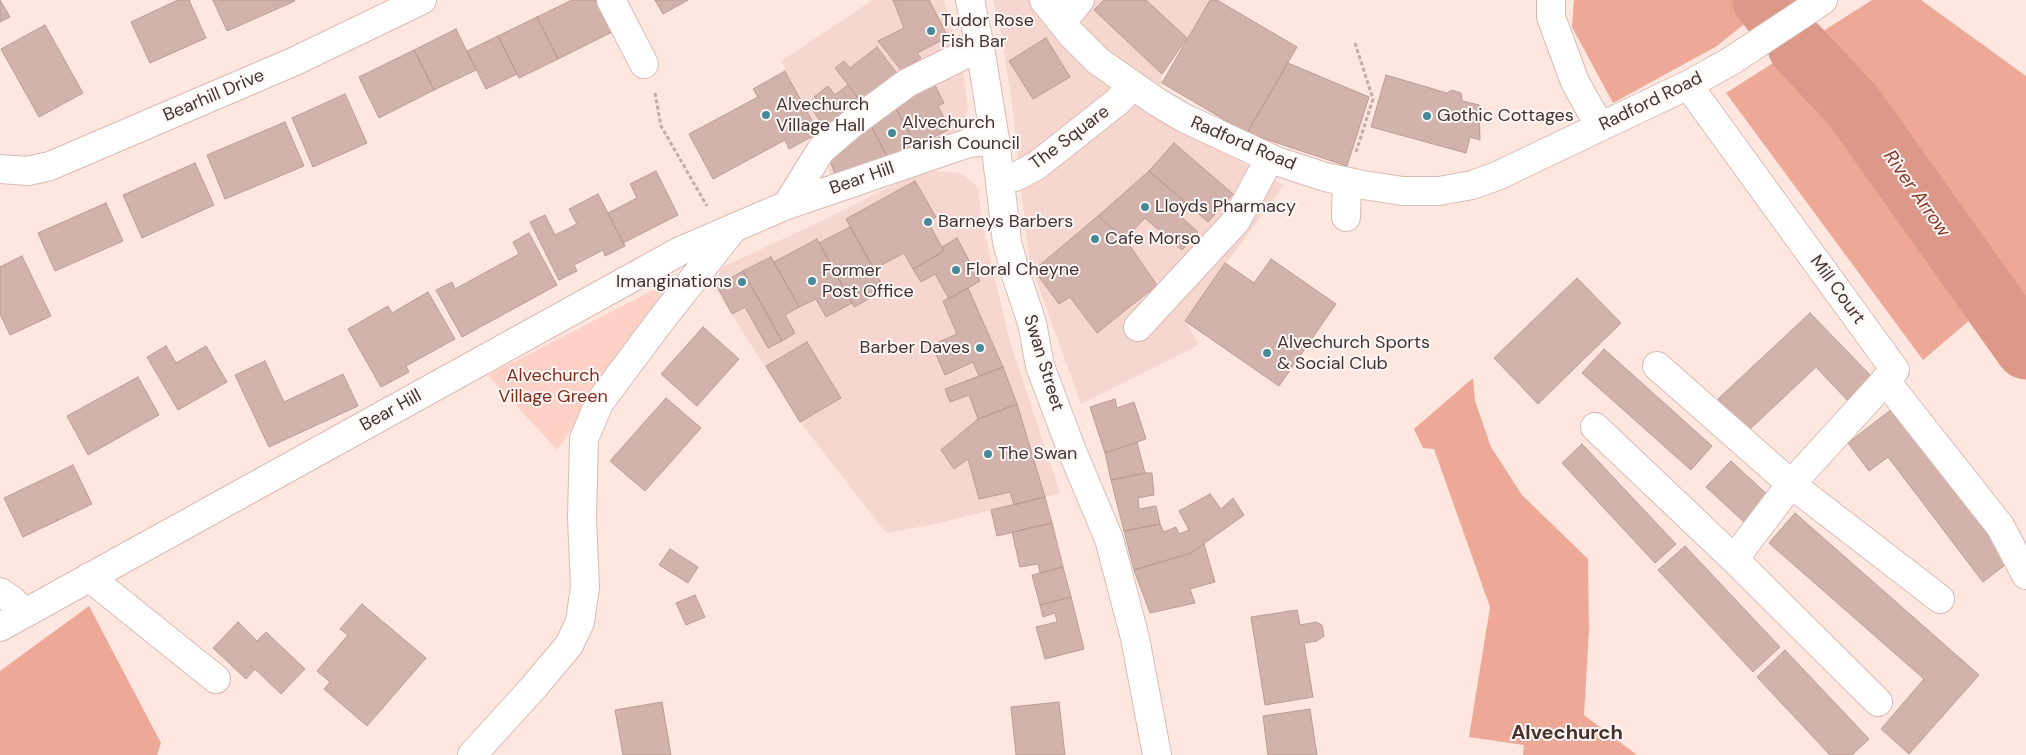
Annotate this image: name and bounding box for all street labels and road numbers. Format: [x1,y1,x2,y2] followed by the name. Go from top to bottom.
[160,65,268,127] street label: Bearhill Drive
[1596,68,1706,136] street label: Radford Road
[1026,101,1114,175] street label: The Square
[1187,112,1299,176] street label: Radford Road
[827,158,897,200] street label: Bear Hill
[1805,251,1869,329] street label: Mill Court
[1018,312,1068,414] street label: Swan Street
[356,385,426,437] street label: Bear Hill

